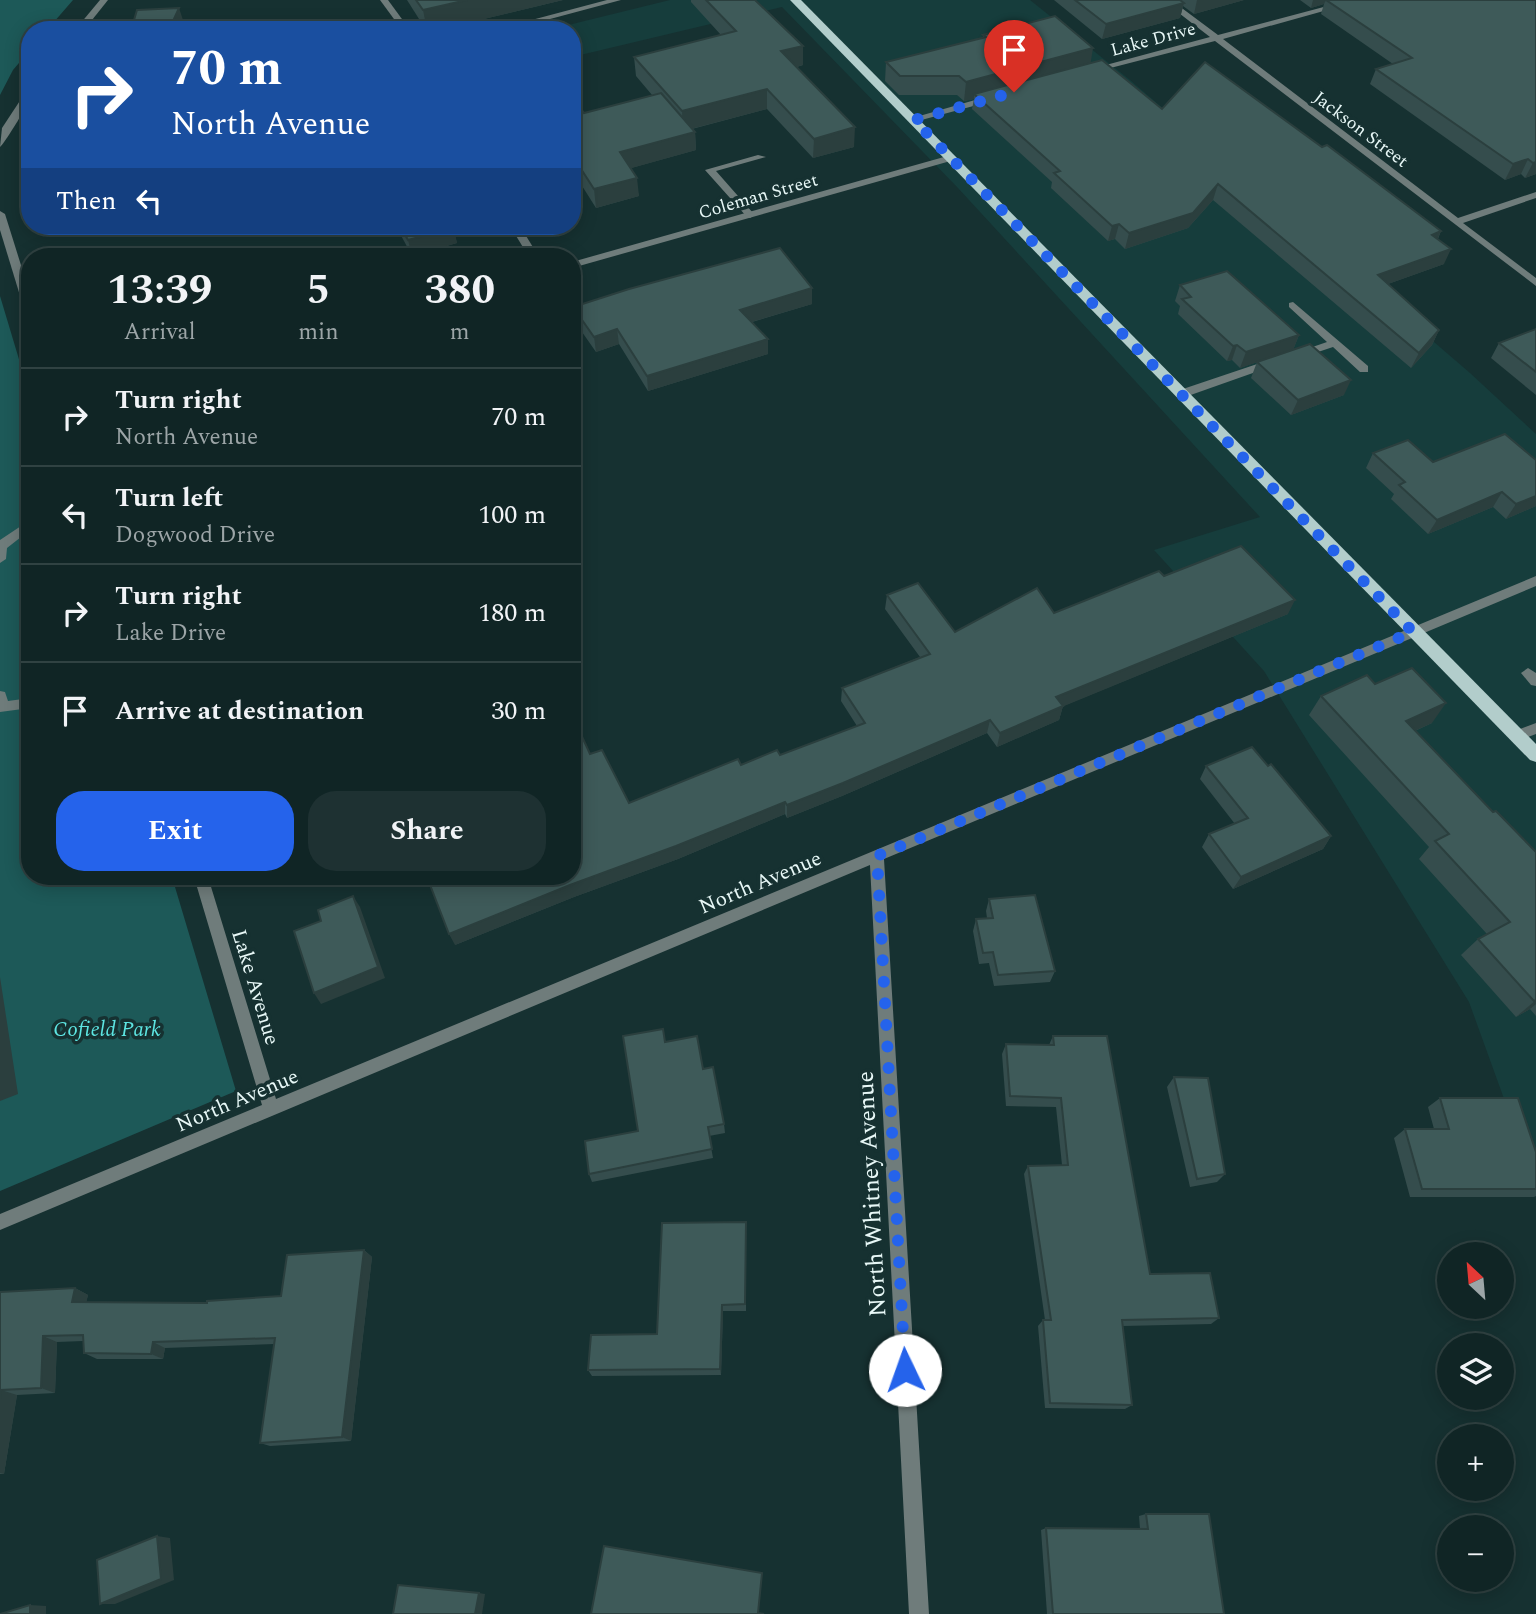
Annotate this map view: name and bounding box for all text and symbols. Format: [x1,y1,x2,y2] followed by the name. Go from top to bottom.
[1108,15,1199,64] street label: Lake Drive
[984,20,1044,92] pin
[995,31,1033,69] icon: arrive
[171,32,282,107] text: 70 m
[56,49,147,140] icon: right
[1307,85,1414,174] street label: Jackson Street
[171,100,370,149] text: North Avenue
[695,167,821,226] street label: Coleman Street
[56,181,116,221] text: Then
[130,182,168,220] icon: left
[107,259,212,322] text: 13:39
[307,259,330,322] text: 5
[424,259,495,322] text: 380
[124,315,195,350] text: Arrival
[298,315,339,350] text: min
[450,315,470,350] text: m
[115,380,242,420] text: Turn right
[491,397,546,437] text: 70 m
[56,398,94,436] icon: right
[115,420,258,455] text: North Avenue
[115,478,223,518] text: Turn left
[478,495,546,535] text: 100 m
[56,496,94,534] icon: left
[115,518,275,553] text: Dogwood Drive
[115,576,242,616] text: Turn right
[478,593,546,633] text: 180 m
[56,594,94,632] icon: right
[115,616,226,651] text: Lake Drive
[115,691,364,731] text: Arrive at destination
[491,691,546,731] text: 30 m
[56,692,94,730] icon: arrive
[56,791,294,871] button: Exit
[308,791,546,871] button: Share
[694,843,827,923] street label: North Avenue
[222,925,288,1049] street label: Lake Avenue
[53,1014,161,1046] park label: Cofield Park
[171,1061,304,1141] street label: North Avenue
[848,1070,896,1318] street label: North Whitney Avenue
[1437,1242,1514,1320] north arrow
[1437,1242,1514,1592] map controls
[868,1333,942,1407] position arrow
[1437,1333,1514,1410] button: layers
[1437,1424,1514,1501] button: +
[1437,1515,1514,1592] button: −

